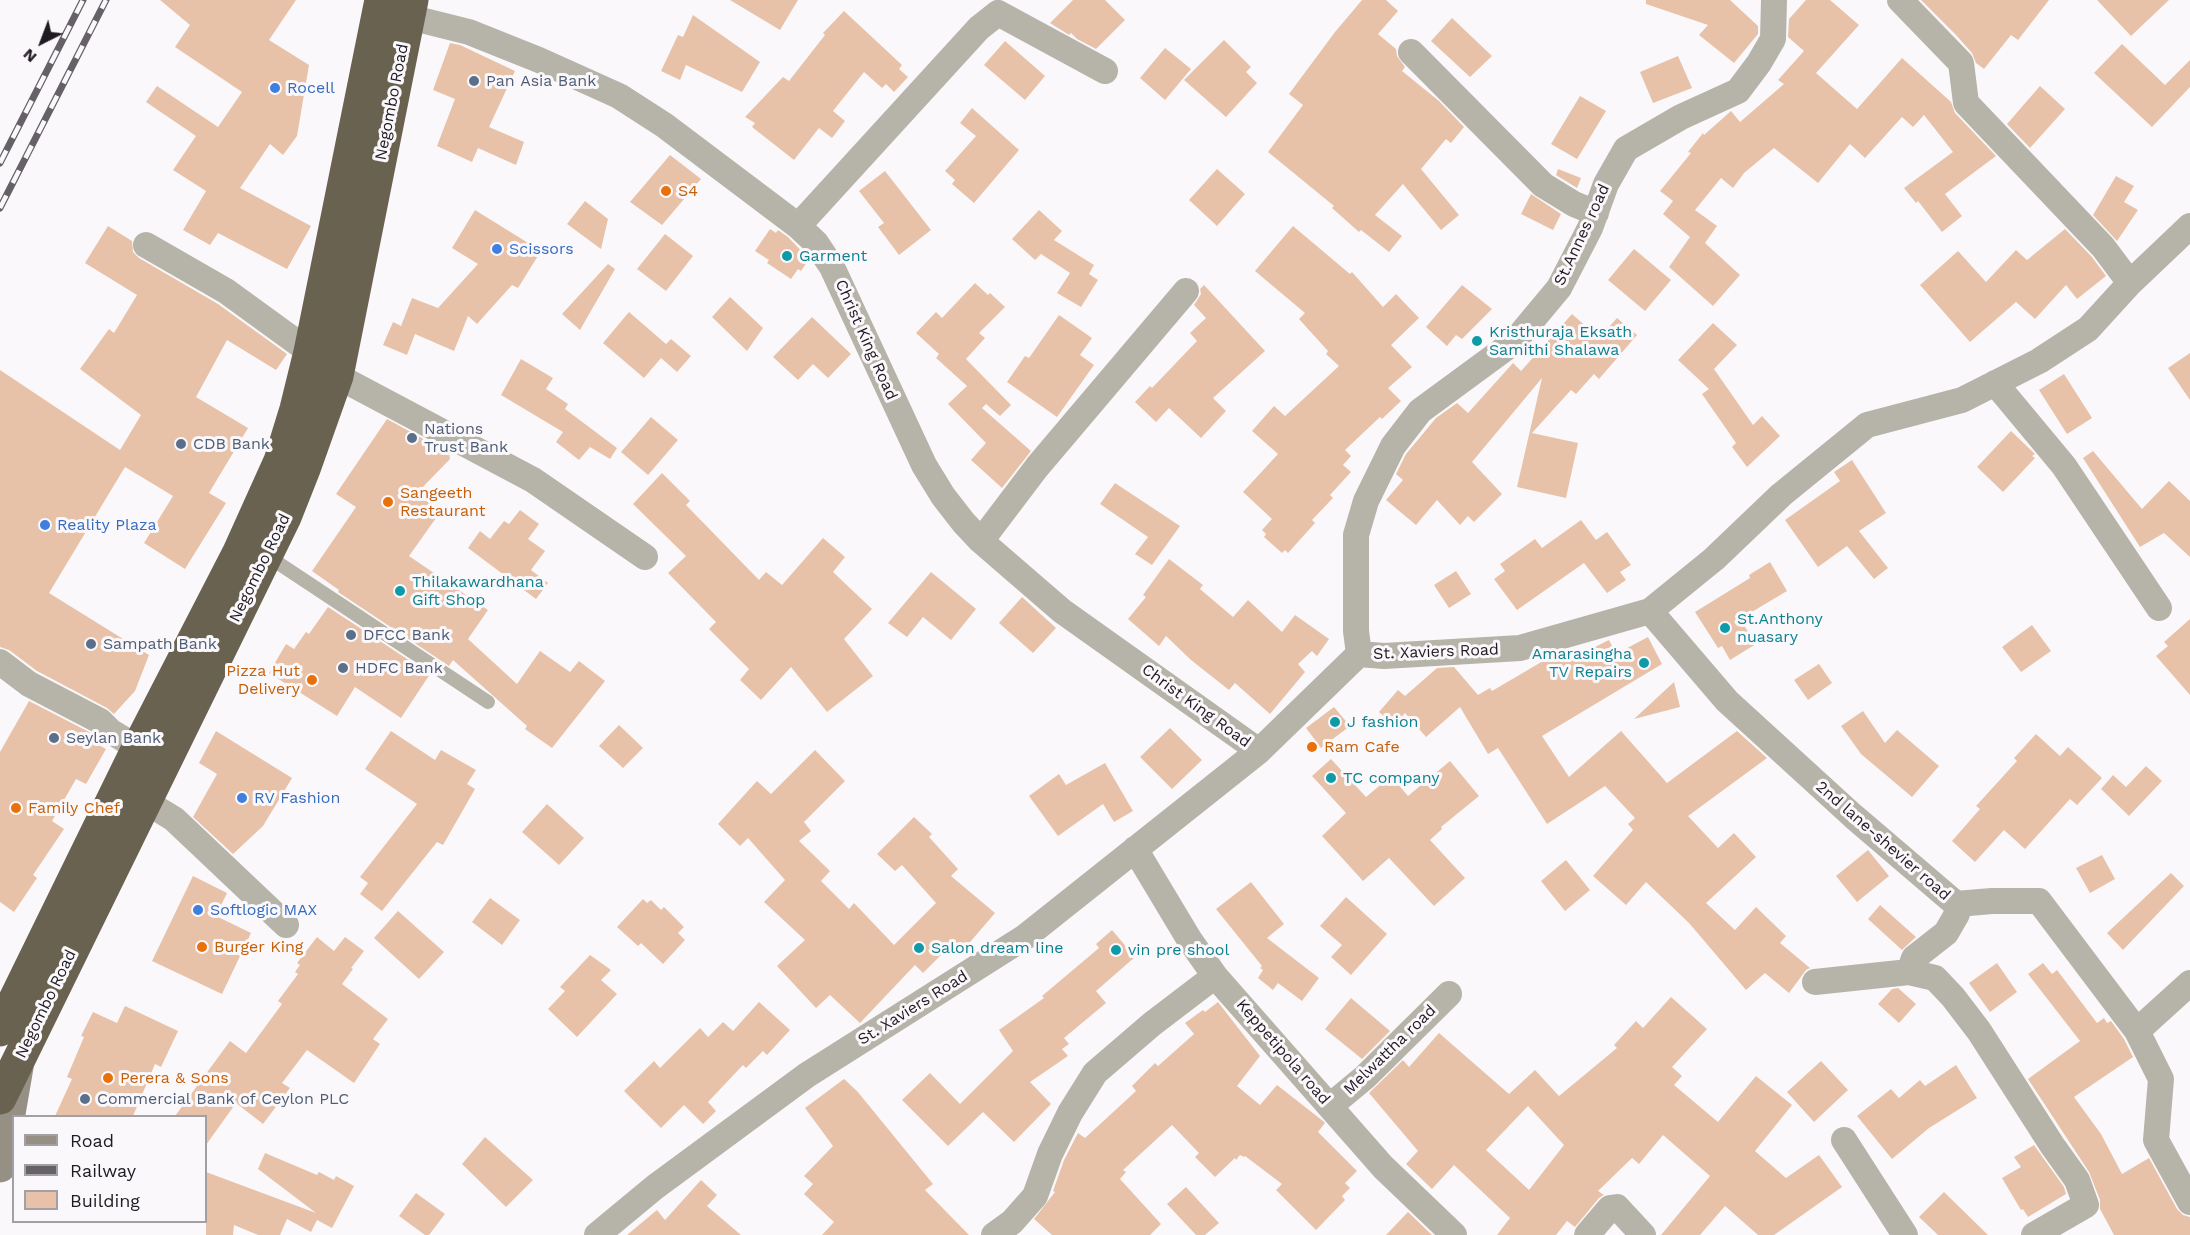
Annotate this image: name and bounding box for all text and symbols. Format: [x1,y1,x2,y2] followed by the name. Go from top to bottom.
[12,12,72,72] north arrow
[371,42,413,162] street label: Negombo Road
[19,45,40,67] text: N
[486,71,596,91] place label: Pan Asia Bank
[467,74,481,88] marker: Pan Asia Bank
[287,78,335,98] place label: Rocell
[268,81,282,95] marker: Rocell
[678,181,698,201] place label: S4
[1550,181,1614,289] street label: St.Annes road
[659,184,673,198] marker: S4
[509,239,574,259] place label: Scissors
[490,242,504,256] marker: Scissors
[799,246,867,266] place label: Garment
[780,249,794,263] marker: Garment
[831,277,901,403] street label: Christ King Road
[1489,322,1632,360] place label: Kristhuraja Eksath Samithi Shalawa
[1470,334,1484,348] marker: Kristhuraja Eksath Samithi Shalawa
[424,419,508,457] place label: Nations Trust Bank
[405,431,419,445] marker: Nations Trust Bank
[193,434,270,454] place label: CDB Bank
[174,437,188,451] marker: CDB Bank
[400,483,486,521] place label: Sangeeth Restaurant
[381,495,395,509] marker: Sangeeth Restaurant
[225,511,295,625] street label: Negombo Road
[57,515,157,535] place label: Reality Plaza
[38,518,52,532] marker: Reality Plaza
[412,572,544,610] place label: Thilakawardhana Gift Shop
[393,584,407,598] marker: Thilakawardhana Gift Shop
[1737,609,1823,647] place label: St.Anthony nuasary
[1718,621,1732,635] marker: St.Anthony nuasary
[363,625,450,645] place label: DFCC Bank
[344,628,358,642] marker: DFCC Bank
[103,634,217,654] place label: Sampath Bank
[84,637,98,651] marker: Sampath Bank
[1373,640,1499,664] street label: St. Xaviers Road
[1532,644,1632,682] place label: Amarasingha TV Repairs
[1637,656,1651,670] marker: Amarasingha TV Repairs
[355,658,443,678] place label: HDFC Bank
[1138,660,1254,752] street label: Christ King Road
[226,661,300,699] place label: Pizza Hut Delivery
[336,661,350,675] marker: HDFC Bank
[305,673,319,687] marker: Pizza Hut Delivery
[1347,712,1418,732] place label: J fashion
[1328,715,1342,729] marker: J fashion
[66,728,161,748] place label: Seylan Bank
[47,731,61,745] marker: Seylan Bank
[1324,737,1400,757] place label: Ram Cafe
[1305,740,1319,754] marker: Ram Cafe
[1343,768,1440,788] place label: TC company
[1324,771,1338,785] marker: TC company
[1812,777,1954,905] street label: 2nd lane-shevier road
[254,788,340,808] place label: RV Fashion
[235,791,249,805] marker: RV Fashion
[28,798,120,818] place label: Family Chef
[9,801,23,815] marker: Family Chef
[210,900,317,920] place label: Softlogic MAX
[191,903,205,917] marker: Softlogic MAX
[214,937,303,957] place label: Burger King
[931,938,1064,958] place label: Salon dream line
[195,940,209,954] marker: Burger King
[1128,940,1229,960] place label: vin pre shool
[912,941,926,955] marker: Salon dream line
[1109,943,1123,957] marker: vin pre shool
[11,947,81,1061] street label: Negombo Road
[855,967,971,1049] street label: St. Xaviers Road
[1232,995,1334,1109] street label: Keppetipola road
[1340,1001,1440,1099] street label: Melwattha road
[120,1068,229,1088] place label: Perera & Sons
[101,1071,115,1085] marker: Perera & Sons
[97,1089,349,1109] place label: Commercial Bank of Ceylon PLC
[78,1092,92,1106] marker: Commercial Bank of Ceylon PLC
[12,1115,207,1223] legend
[70,1130,114,1151] text: Road
[70,1160,136,1181] text: Railway
[70,1190,140,1211] text: Building

